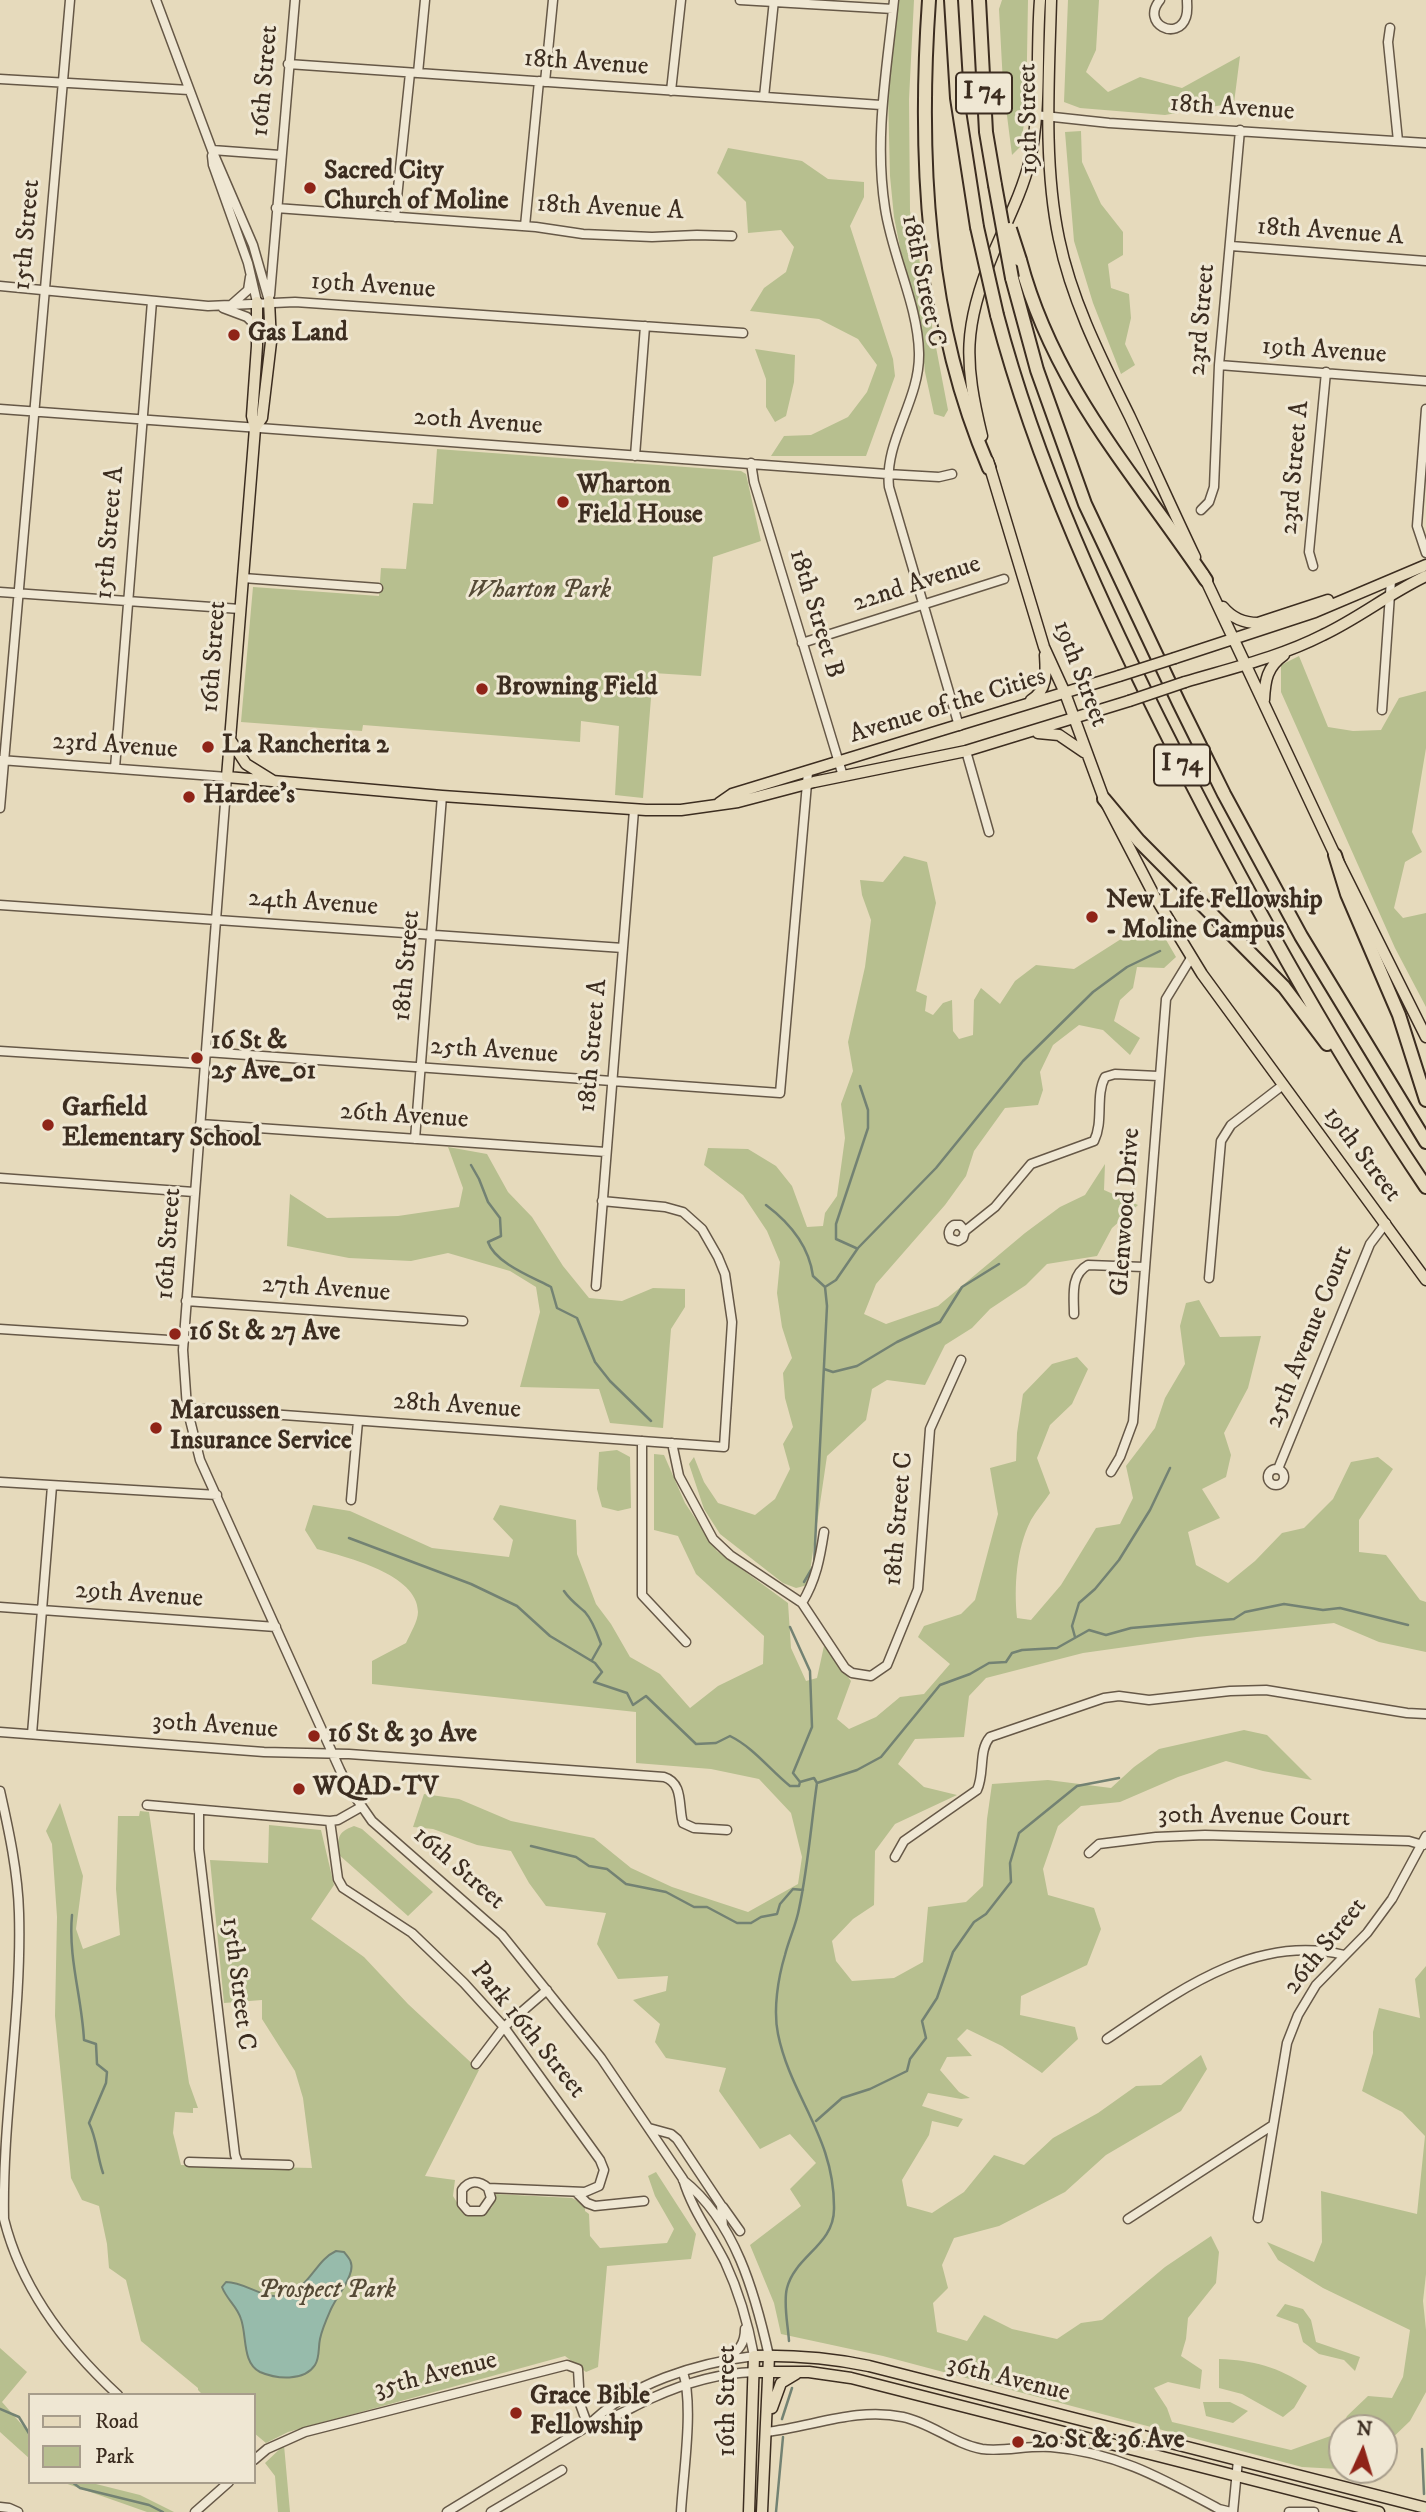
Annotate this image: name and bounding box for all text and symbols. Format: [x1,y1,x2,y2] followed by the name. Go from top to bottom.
[246,24,286,138] street label: 16th Street
[523,44,649,84] street label: 18th Avenue
[1013,63,1047,175] street label: 19th Street
[956,72,1012,114] road number: I 74
[1169,89,1295,129] street label: 18th Avenue
[324,157,508,218] place label: Sacred City Church of Moline
[8,178,48,292] street label: 15th Street
[302,180,318,196] marker: Sacred City Church of Moline
[536,190,684,228] street label: 18th Avenue A
[893,212,951,350] street label: 18th Street C
[1255,212,1405,254] street label: 18th Avenue A
[1183,263,1223,377] street label: 23rd Street
[310,267,436,307] street label: 19th Avenue
[248,319,348,351] place label: Gas Land
[226,327,242,343] marker: Gas Land
[1261,332,1387,372] street label: 19th Avenue
[1275,400,1317,536] street label: 23rd Street A
[412,403,544,443] street label: 20th Avenue
[90,465,132,601] street label: 15th Street A
[577,471,703,532] place label: Wharton Field House
[555,494,571,510] marker: Wharton Field House
[781,546,849,682] street label: 18th Street B
[849,550,985,620] street label: 22nd Avenue
[467,576,611,608] park label: Wharton Park
[196,600,234,714] street label: 16th Street
[1044,616,1114,732] street label: 19th Street
[846,662,1050,752] street label: Avenue of the Cities
[496,673,657,705] place label: Browning Field
[474,681,490,697] marker: Browning Field
[51,727,179,767] street label: 23rd Avenue
[222,731,389,763] place label: La Rancherita 2
[200,739,216,755] marker: La Rancherita 2
[1154,744,1210,786] road number: I 74
[203,781,295,813] place label: Hardee's
[181,789,197,805] marker: Hardee's
[247,884,379,924] street label: 24th Avenue
[1106,886,1323,948] place label: New Life Fellowship - Moline Campus
[388,909,428,1023] street label: 18th Street
[1084,909,1100,925] marker: New Life Fellowship - Moline Campus
[573,978,615,1114] street label: 18th Street A
[211,1027,316,1088] place label: 16 St & 25 Ave_01
[429,1032,559,1072] street label: 25th Avenue
[189,1050,205,1066] marker: 16 St & 25 Ave_01
[62,1094,261,1156] place label: Garfield Elementary School
[339,1097,469,1137] street label: 26th Avenue
[1315,1101,1407,1209] street label: 19th Street
[40,1117,56,1133] marker: Garfield Elementary School
[1106,1127,1148,1297] street label: Glenwood Drive
[151,1187,189,1301] street label: 16th Street
[1259,1241,1361,1433] street label: 25th Avenue Court
[261,1270,391,1310] street label: 27th Avenue
[189,1318,340,1350] place label: 16 St & 27 Ave
[167,1326,183,1342] marker: 16 St & 27 Ave
[392,1387,522,1427] street label: 28th Avenue
[170,1397,352,1458] place label: Marcussen Insurance Service
[148,1420,164,1436] marker: Marcussen Insurance Service
[879,1451,921,1587] street label: 18th Street C
[74,1576,204,1616] street label: 29th Avenue
[151,1707,279,1747] street label: 30th Avenue
[328,1720,477,1752] place label: 16 St & 30 Ave
[306,1728,322,1744] marker: 16 St & 30 Ave
[313,1773,439,1805] place label: WQAD-TV
[291,1781,307,1797] marker: WQAD-TV
[1158,1801,1350,1835] street label: 30th Avenue Court
[405,1820,511,1918] street label: 16th Street
[1278,1892,1374,2002] street label: 26th Street
[213,1915,261,2053] street label: 15th Street C
[463,1957,591,2105] street label: Park 16th Street
[258,2276,396,2308] park label: Prospect Park
[713,2345,745,2457] street label: 16th Street
[372,2346,500,2406] street label: 35th Avenue
[943,2350,1073,2410] street label: 36th Avenue
[530,2382,650,2444] place label: Grace Bible Fellowship
[28,2393,256,2484] legend
[508,2405,524,2421] marker: Grace Bible Fellowship
[95,2409,139,2435] text: Road
[1328,2414,1398,2484] north arrow
[1356,2418,1373,2442] text: N
[1032,2426,1184,2458] place label: 20 St & 36 Ave
[1010,2434,1026,2450] marker: 20 St & 36 Ave
[95,2444,134,2470] text: Park

